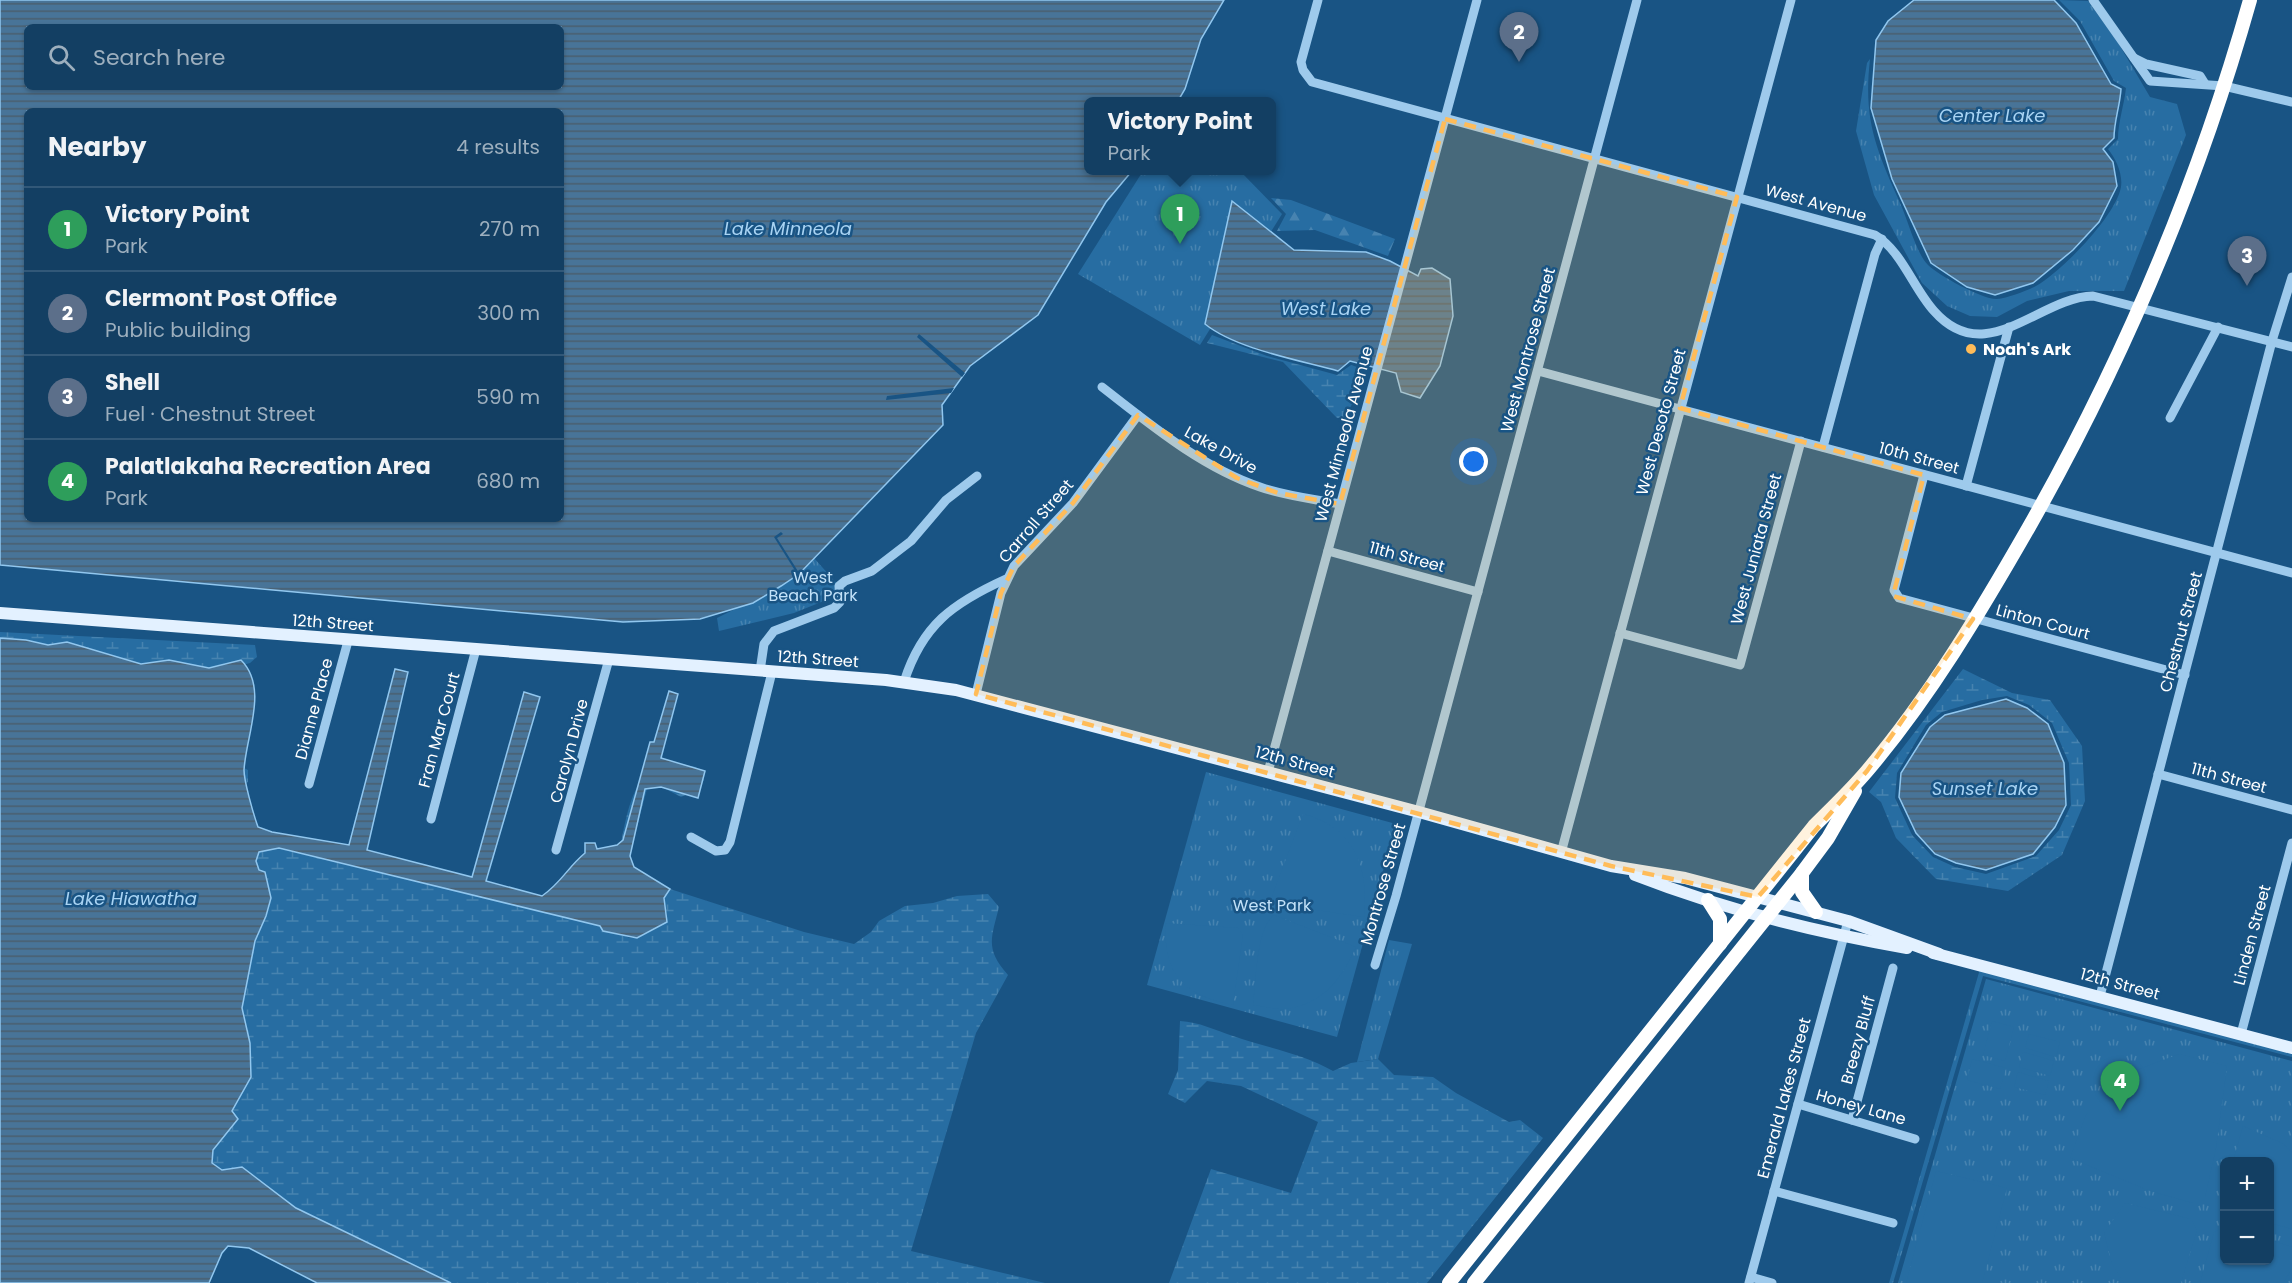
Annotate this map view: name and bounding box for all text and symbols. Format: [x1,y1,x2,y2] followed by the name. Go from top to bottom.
[1500,13,1538,62] pin: 2
[24,24,564,90] search box
[45,41,78,74] icon: search
[93,42,226,73] text: Search here
[1084,97,1276,175] popup
[1939,103,2045,128] water label: Center Lake
[1108,106,1252,137] text: Victory Point
[48,129,146,165] text: Nearby
[456,133,540,161] text: 4 results
[1108,139,1150,167] text: Park
[1763,178,1869,228] street label: West Avenue
[1160,194,1200,244] pin: 1
[105,199,250,230] text: Victory Point
[64,215,71,243] text: 1
[479,215,540,243] text: 270 m
[724,216,852,241] water label: Lake Minneola
[105,232,148,260] text: Park
[2228,236,2266,286] pin: 3
[1495,265,1561,435] street label: West Montrose Street
[105,283,337,314] text: Clermont Post Office
[1281,296,1371,321] water label: West Lake
[62,299,73,327] text: 2
[477,299,540,327] text: 300 m
[105,316,251,344] text: Public building
[1983,338,2071,361] place label: Noah's Ark
[1964,342,1978,356] marker: Noah's Ark
[1309,343,1379,525] street label: West Minneola Avenue
[1630,346,1692,498] street label: West Desoto Street
[105,367,160,398] text: Shell
[61,383,74,411] text: 3
[476,383,540,411] text: 590 m
[105,400,315,428] text: Fuel · Chestnut Street
[1180,420,1262,480] street label: Lake Drive
[1876,436,1962,480] street label: 10th Street
[1459,447,1488,476] your location
[105,451,431,482] text: Palatlakaha Recreation Area
[61,467,74,495] text: 4
[476,467,540,495] text: 680 m
[1725,471,1787,627] street label: West Juniata Street
[993,474,1079,568] street label: Carroll Street
[105,484,148,512] text: Park
[1367,536,1448,578] street label: 11th Street
[768,566,858,607] park label: West Beach Park
[2154,569,2208,695] street label: Chestnut Street
[1994,598,2093,646] street label: Linton Court
[292,609,375,637] street label: 12th Street
[777,645,860,673] street label: 12th Street
[289,656,339,762] street label: Dianne Place
[413,669,466,790] street label: Fran Mar Court
[544,696,594,806] street label: Carolyn Drive
[1253,740,1338,784] street label: 12th Street
[2189,757,2270,799] street label: 11th Street
[1932,776,2038,801] water label: Sunset Lake
[1355,820,1411,948] street label: Montrose Street
[2228,882,2277,988] street label: Linden Street
[65,886,197,911] water label: Lake Hiawatha
[1233,894,1312,917] park label: West Park
[2078,962,2163,1006] street label: 12th Street
[1835,993,1881,1087] street label: Breezy Bluff
[1751,1015,1817,1181] street label: Emerald Lakes Street
[2100,1062,2140,1111] pin: 4
[1813,1083,1909,1131] street label: Honey Lane
[2220,1157,2274,1265] map controls
[2220,1157,2274,1211] button: +
[2220,1211,2274,1265] button: −

